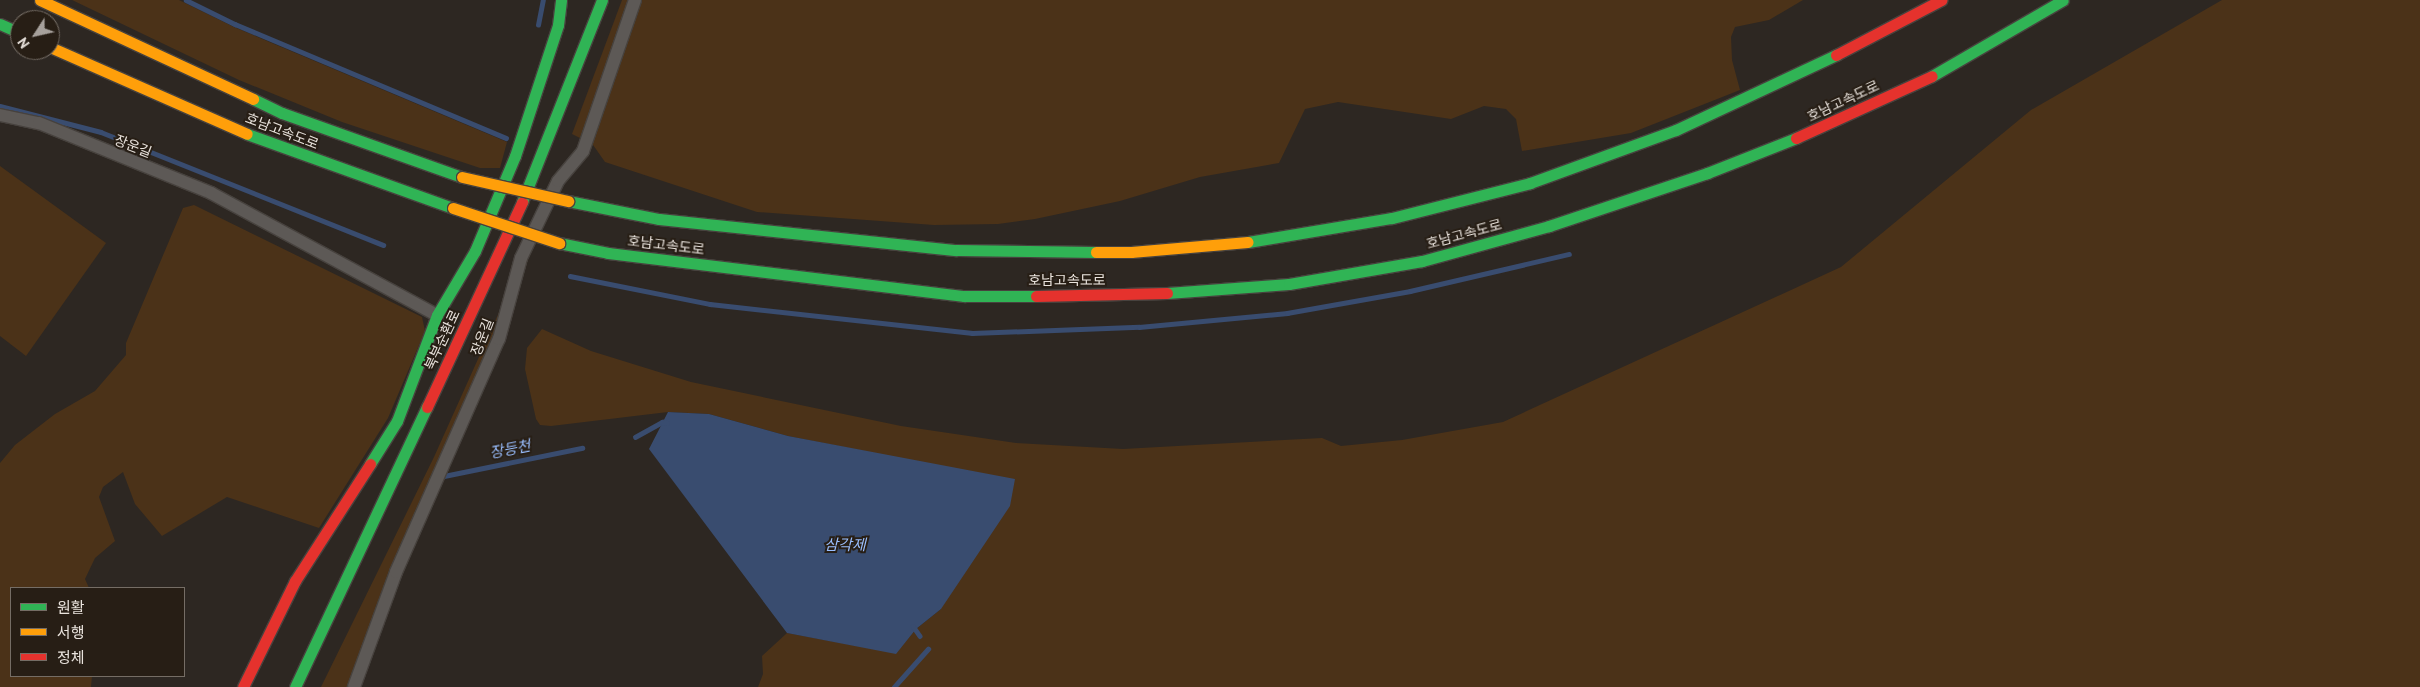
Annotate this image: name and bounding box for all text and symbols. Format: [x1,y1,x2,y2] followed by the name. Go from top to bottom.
[10,10,60,60] north arrow
[14,34,34,52] text: N
[1804,77,1882,125] street label: 호남고속도로
[243,109,321,153] street label: 호남고속도로
[112,131,154,161] street label: 장운길
[1425,216,1503,252] street label: 호남고속도로
[627,232,705,258] street label: 호남고속도로
[1028,272,1106,288] street label: 호남고속도로
[421,307,463,373] street label: 북부순환로
[467,316,497,358] street label: 장운길
[488,436,532,462] water label: 장등천
[824,536,866,554] water label: 삼각제
[10,587,185,677] legend
[57,598,85,617] text: 원활
[57,623,85,642] text: 서행
[57,648,85,667] text: 정체

